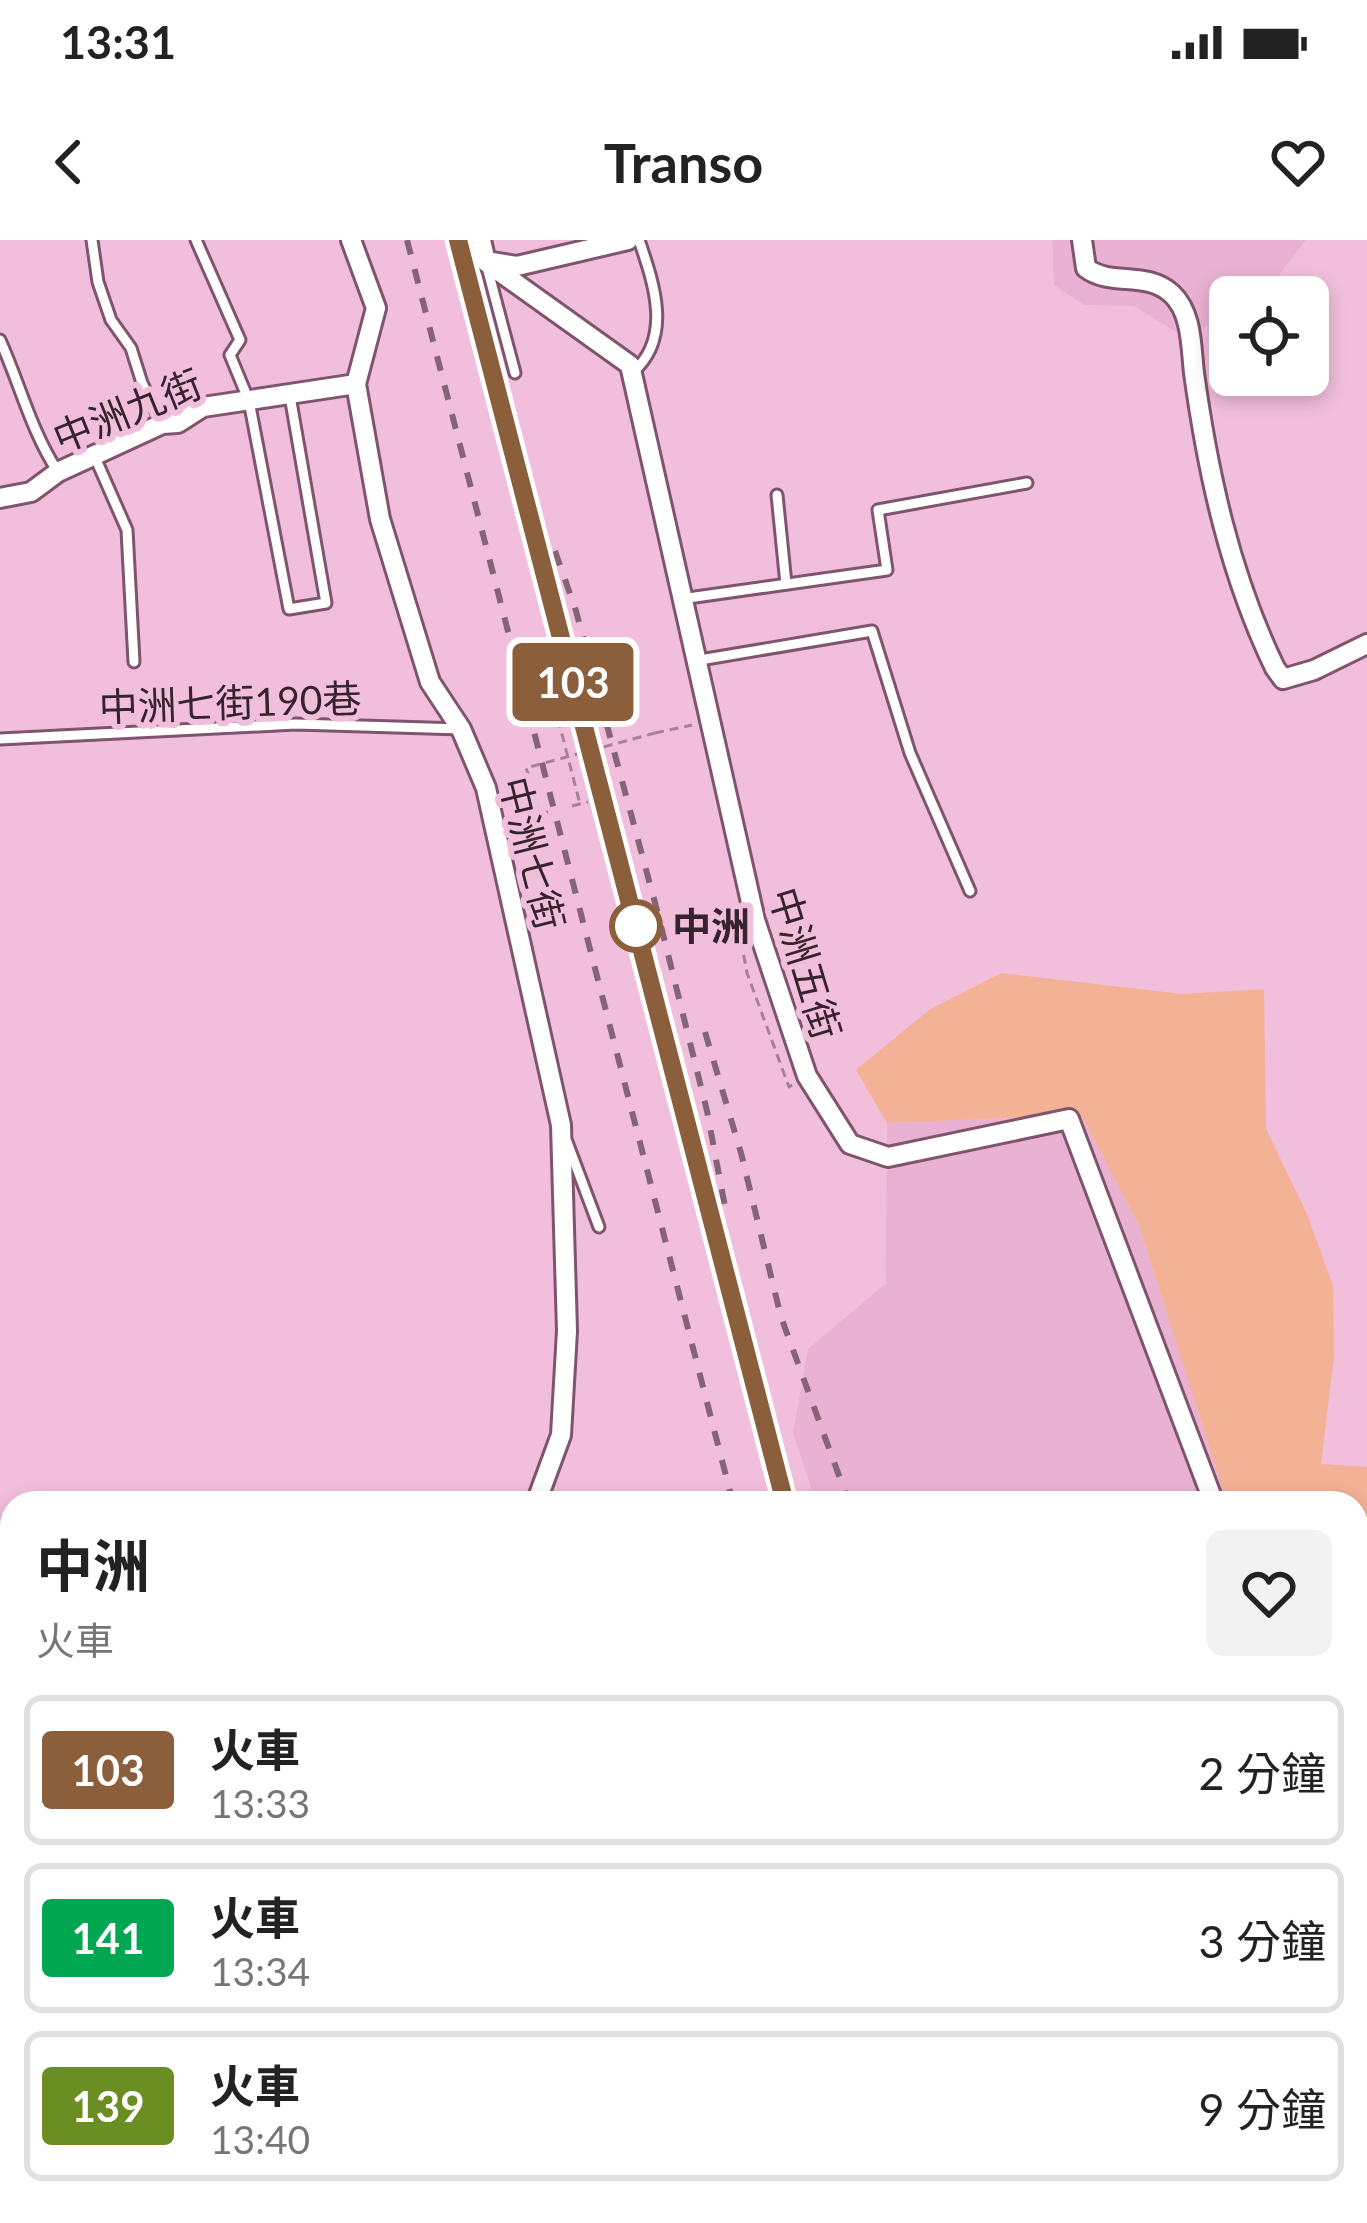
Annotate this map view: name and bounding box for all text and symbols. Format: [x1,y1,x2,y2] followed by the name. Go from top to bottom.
[60,15,176,69] text: 13:31
[36,129,102,195] icon: back
[1265,129,1331,195] icon: heart
[604,130,763,195] text: Transo
[1209,276,1329,396] map controls
[1209,276,1329,396] button: locate
[46,359,208,461] street label: 中洲九街
[504,643,642,721] line badge: 103
[536,657,610,707] text: 103
[98,674,362,730] street label: 中洲七街190巷
[492,772,574,934] street label: 中洲七街
[761,882,851,1044] street label: 中洲五街
[611,901,661,951] marker: 中洲
[672,903,750,949] place label: 中洲
[1206,1530,1332,1656] button: heart
[36,1531,150,1599] text: 中洲
[36,1617,114,1663] text: 火車
[210,1723,300,1777] text: 火車
[71,1745,145,1795] text: 103
[1198,1746,1326,1800] text: 2 分鐘
[210,1780,310,1826] text: 13:33
[210,1891,300,1945] text: 火車
[71,1913,145,1963] text: 141
[1198,1914,1326,1968] text: 3 分鐘
[210,1948,310,1994] text: 13:34
[210,2059,300,2113] text: 火車
[71,2081,145,2131] text: 139
[1198,2082,1326,2136] text: 9 分鐘
[210,2116,310,2162] text: 13:40

